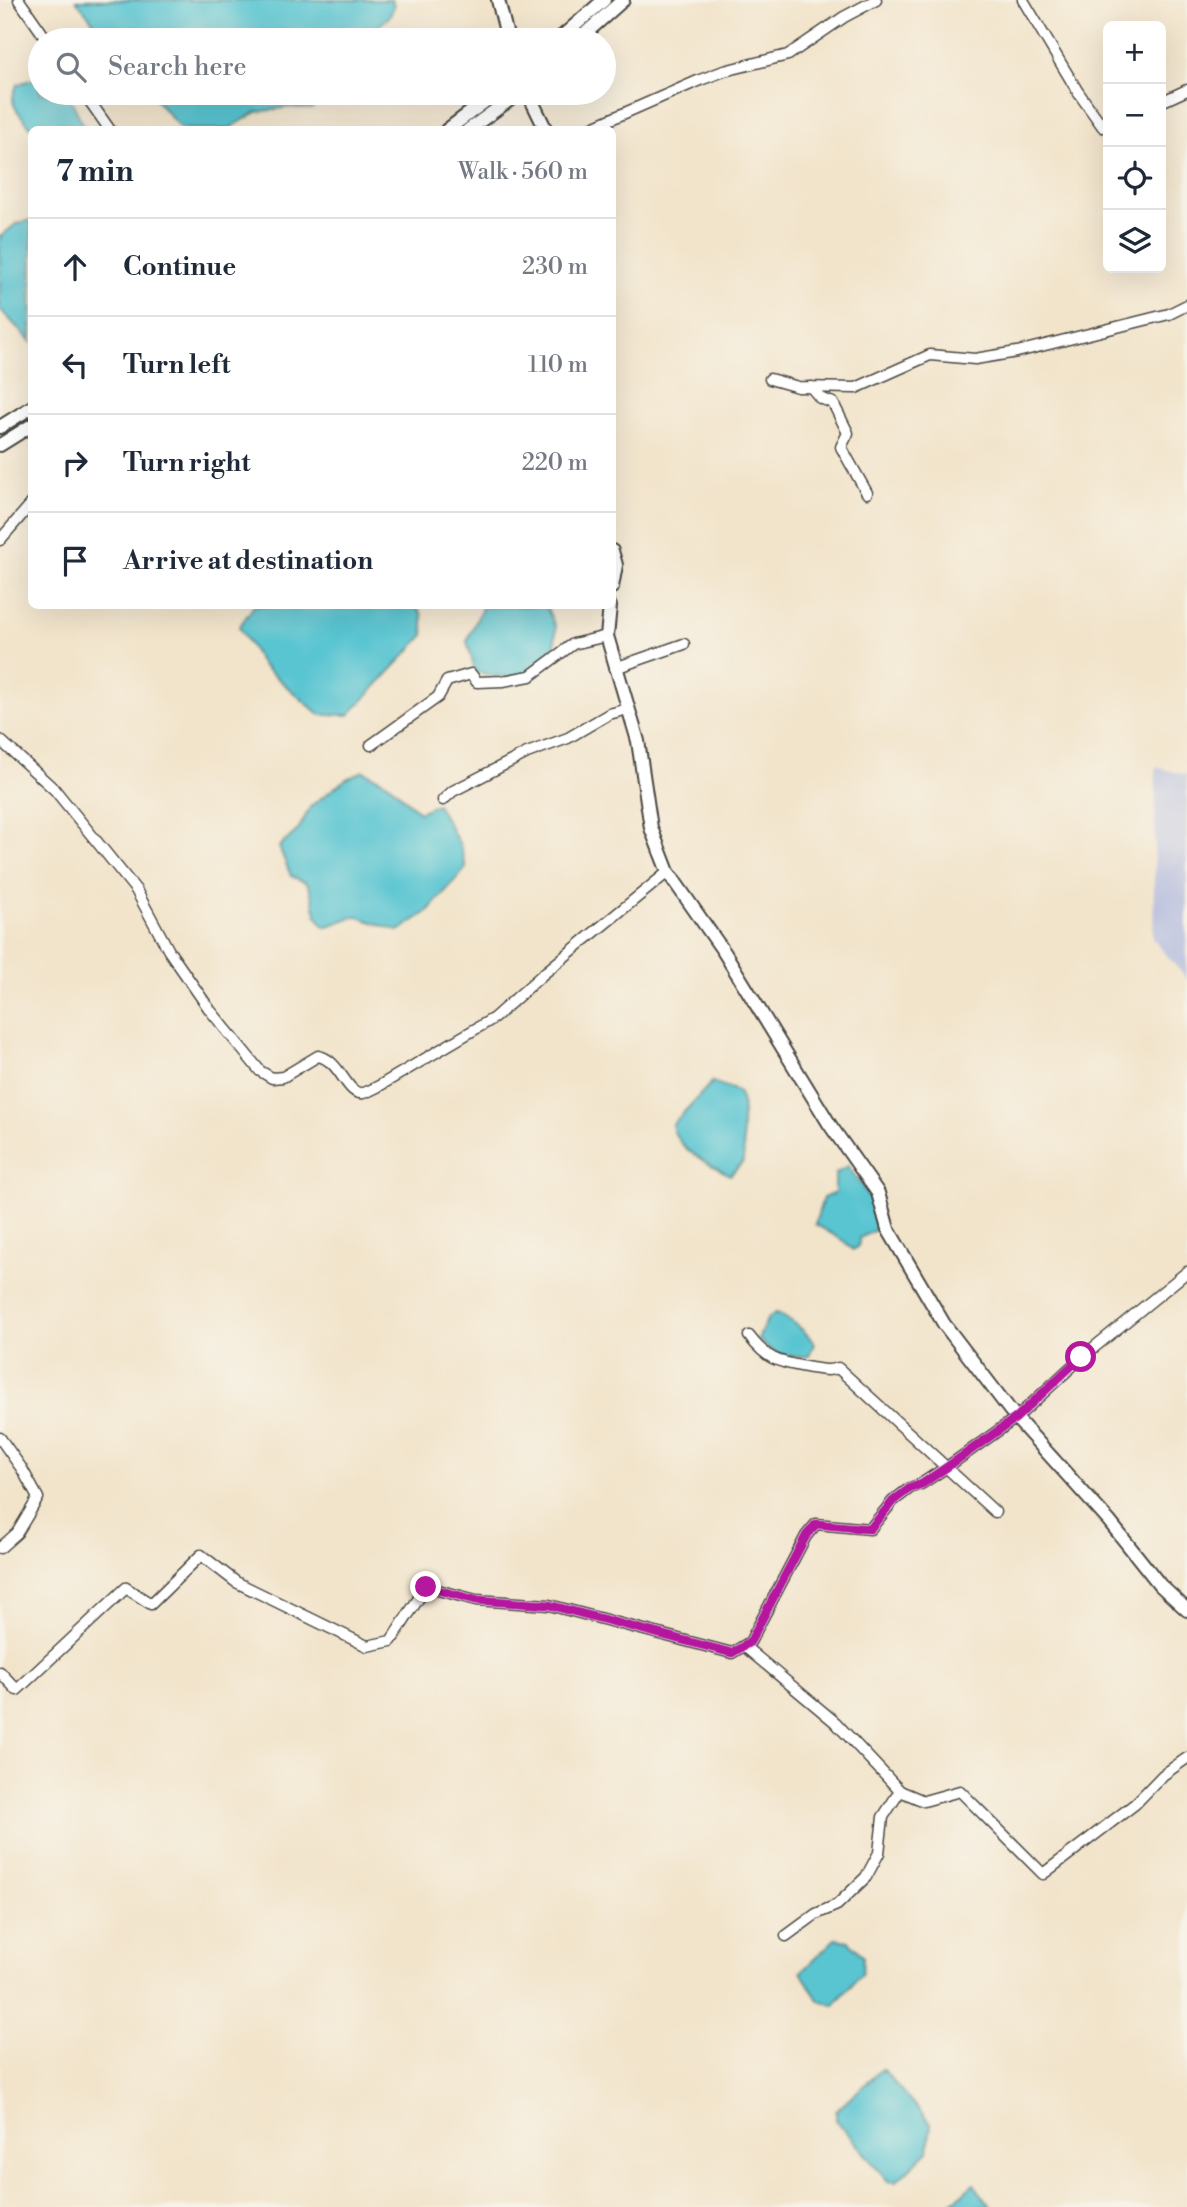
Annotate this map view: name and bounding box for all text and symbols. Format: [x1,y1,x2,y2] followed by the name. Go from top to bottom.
[1103,21,1166,273] map controls
[1103,21,1166,84] button: +
[28,28,616,105] search box
[52,48,90,86] icon: search
[108,51,247,83] text: Search here
[1103,84,1166,147] button: −
[1103,147,1166,210] button: locate
[56,153,134,191] text: 7 min
[458,158,588,186] text: Walk · 560 m
[1103,210,1166,273] button: layers
[56,248,94,286] icon: ahead
[123,251,236,283] text: Continue
[522,253,588,281] text: 230 m
[56,346,94,384] icon: left
[123,349,231,381] text: Turn left
[528,351,588,379] text: 110 m
[56,444,94,482] icon: right
[123,447,251,479] text: Turn right
[522,449,588,477] text: 220 m
[56,542,94,580] icon: arrive
[123,545,373,577] text: Arrive at destination
[1065,1341,1096,1372] route start
[410,1571,441,1602] route end

